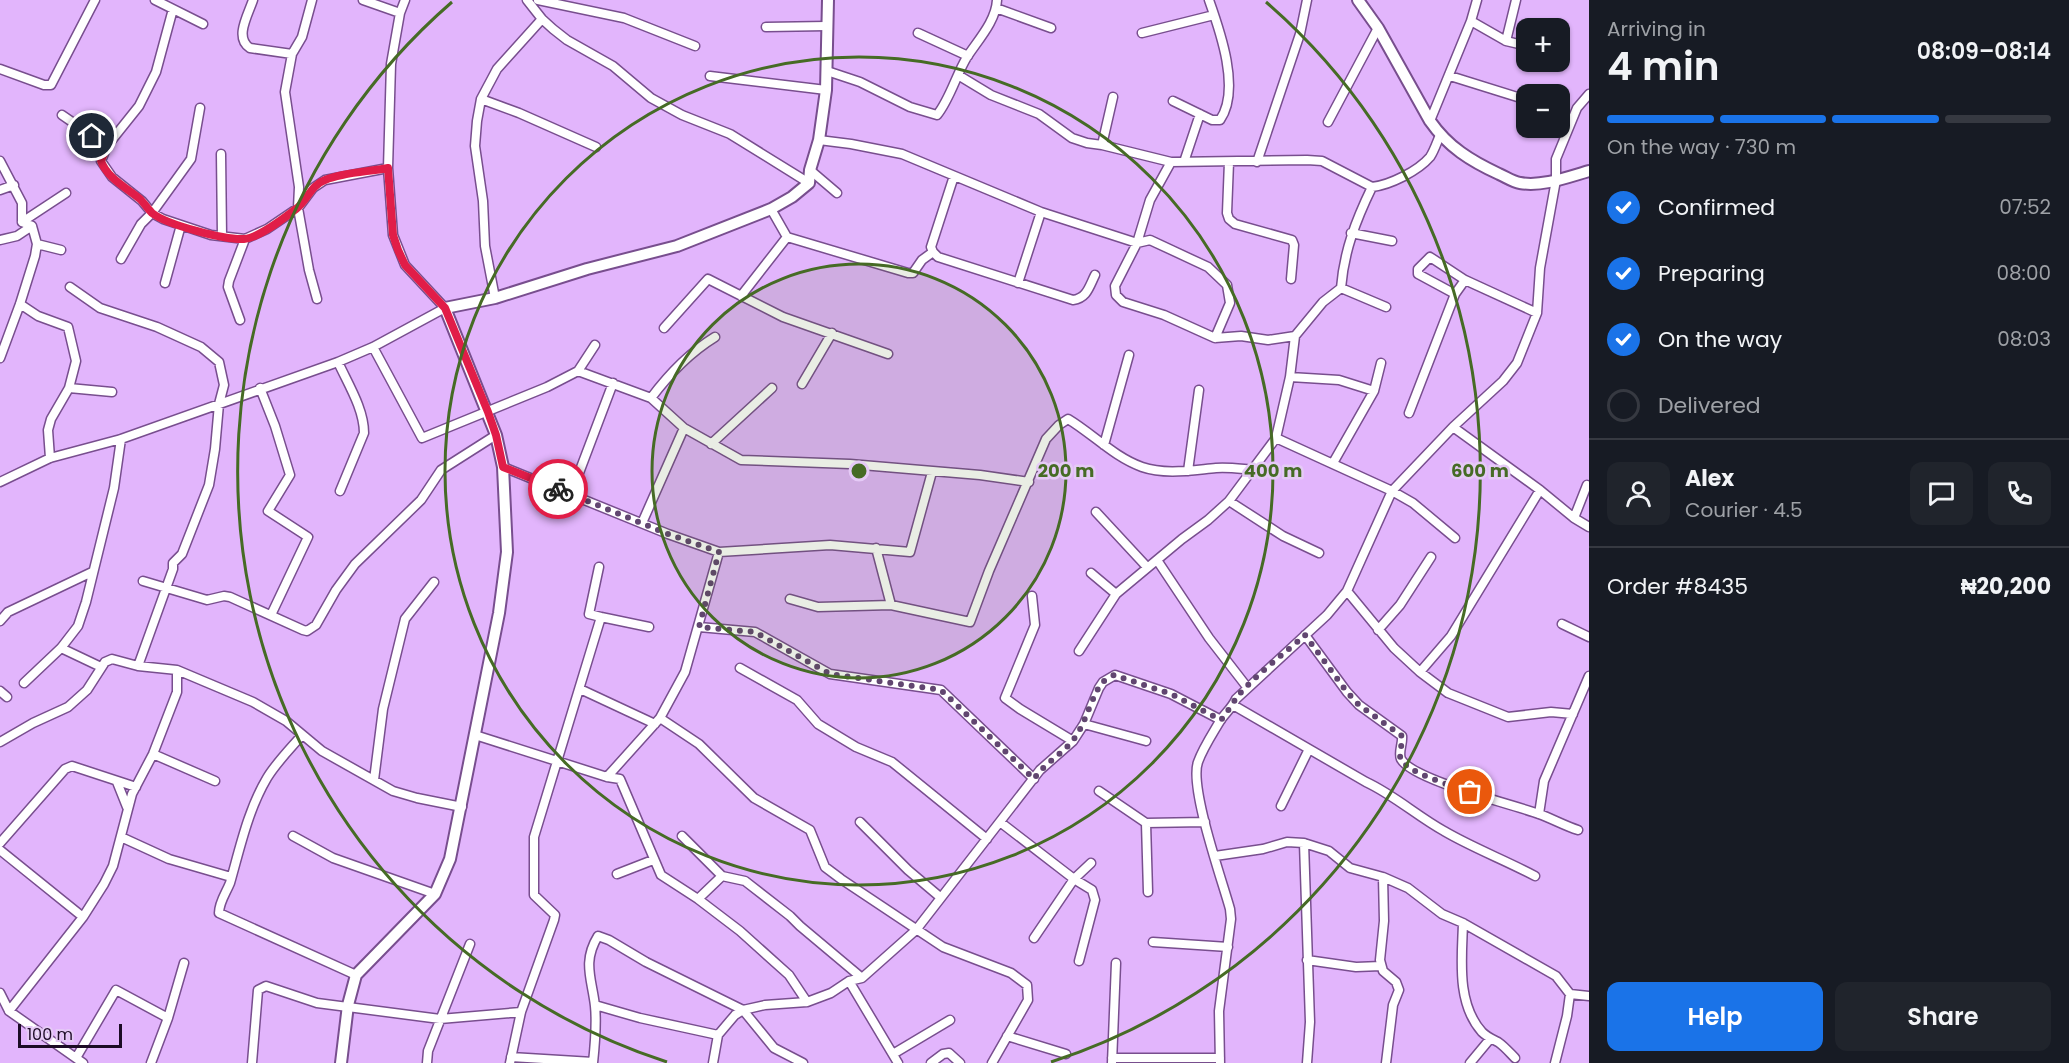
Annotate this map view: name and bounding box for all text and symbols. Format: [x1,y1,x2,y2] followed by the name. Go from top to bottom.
[1607,15,1706,43] text: Arriving in
[1516,18,1570,138] map controls
[1516,18,1570,72] button: +
[1917,36,2051,67] text: 08:09–08:14
[1607,39,1720,94] text: 4 min
[1516,84,1570,138] button: −
[66,110,117,161] pin
[75,119,108,152] icon: home
[1607,133,1796,161] text: On the way · 730 m
[1607,191,1640,224] icon: check
[1658,192,1775,223] text: Confirmed
[1999,193,2051,221] text: 07:52
[1607,257,1640,290] icon: check
[1658,258,1765,289] text: Preparing
[1996,259,2051,287] text: 08:00
[1607,323,1640,356] icon: check
[1658,324,1782,355] text: On the way
[1997,325,2051,353] text: 08:03
[1658,390,1761,421] text: Delivered
[1038,458,1094,483] text: 200 m
[1244,458,1302,483] text: 400 m
[1451,458,1509,483] text: 600 m
[528,459,588,519] courier
[849,461,869,481] centre of rings
[1607,462,1670,525] button: person
[1910,462,1973,525] button: chat
[1988,462,2051,525] button: phone
[1685,463,1734,494] text: Alex
[542,473,575,506] icon: bike
[1685,496,1803,524] text: Courier · 4.5
[1607,571,1748,602] text: Order #8435
[1961,571,2051,602] text: ₦20,200
[1444,766,1495,817] pin
[1453,775,1486,808] icon: bag
[1607,982,1823,1051] button: Help
[1835,982,2051,1051] button: Share
[18,1021,122,1048] scale bar
[27,1023,73,1046] text: 100 m

